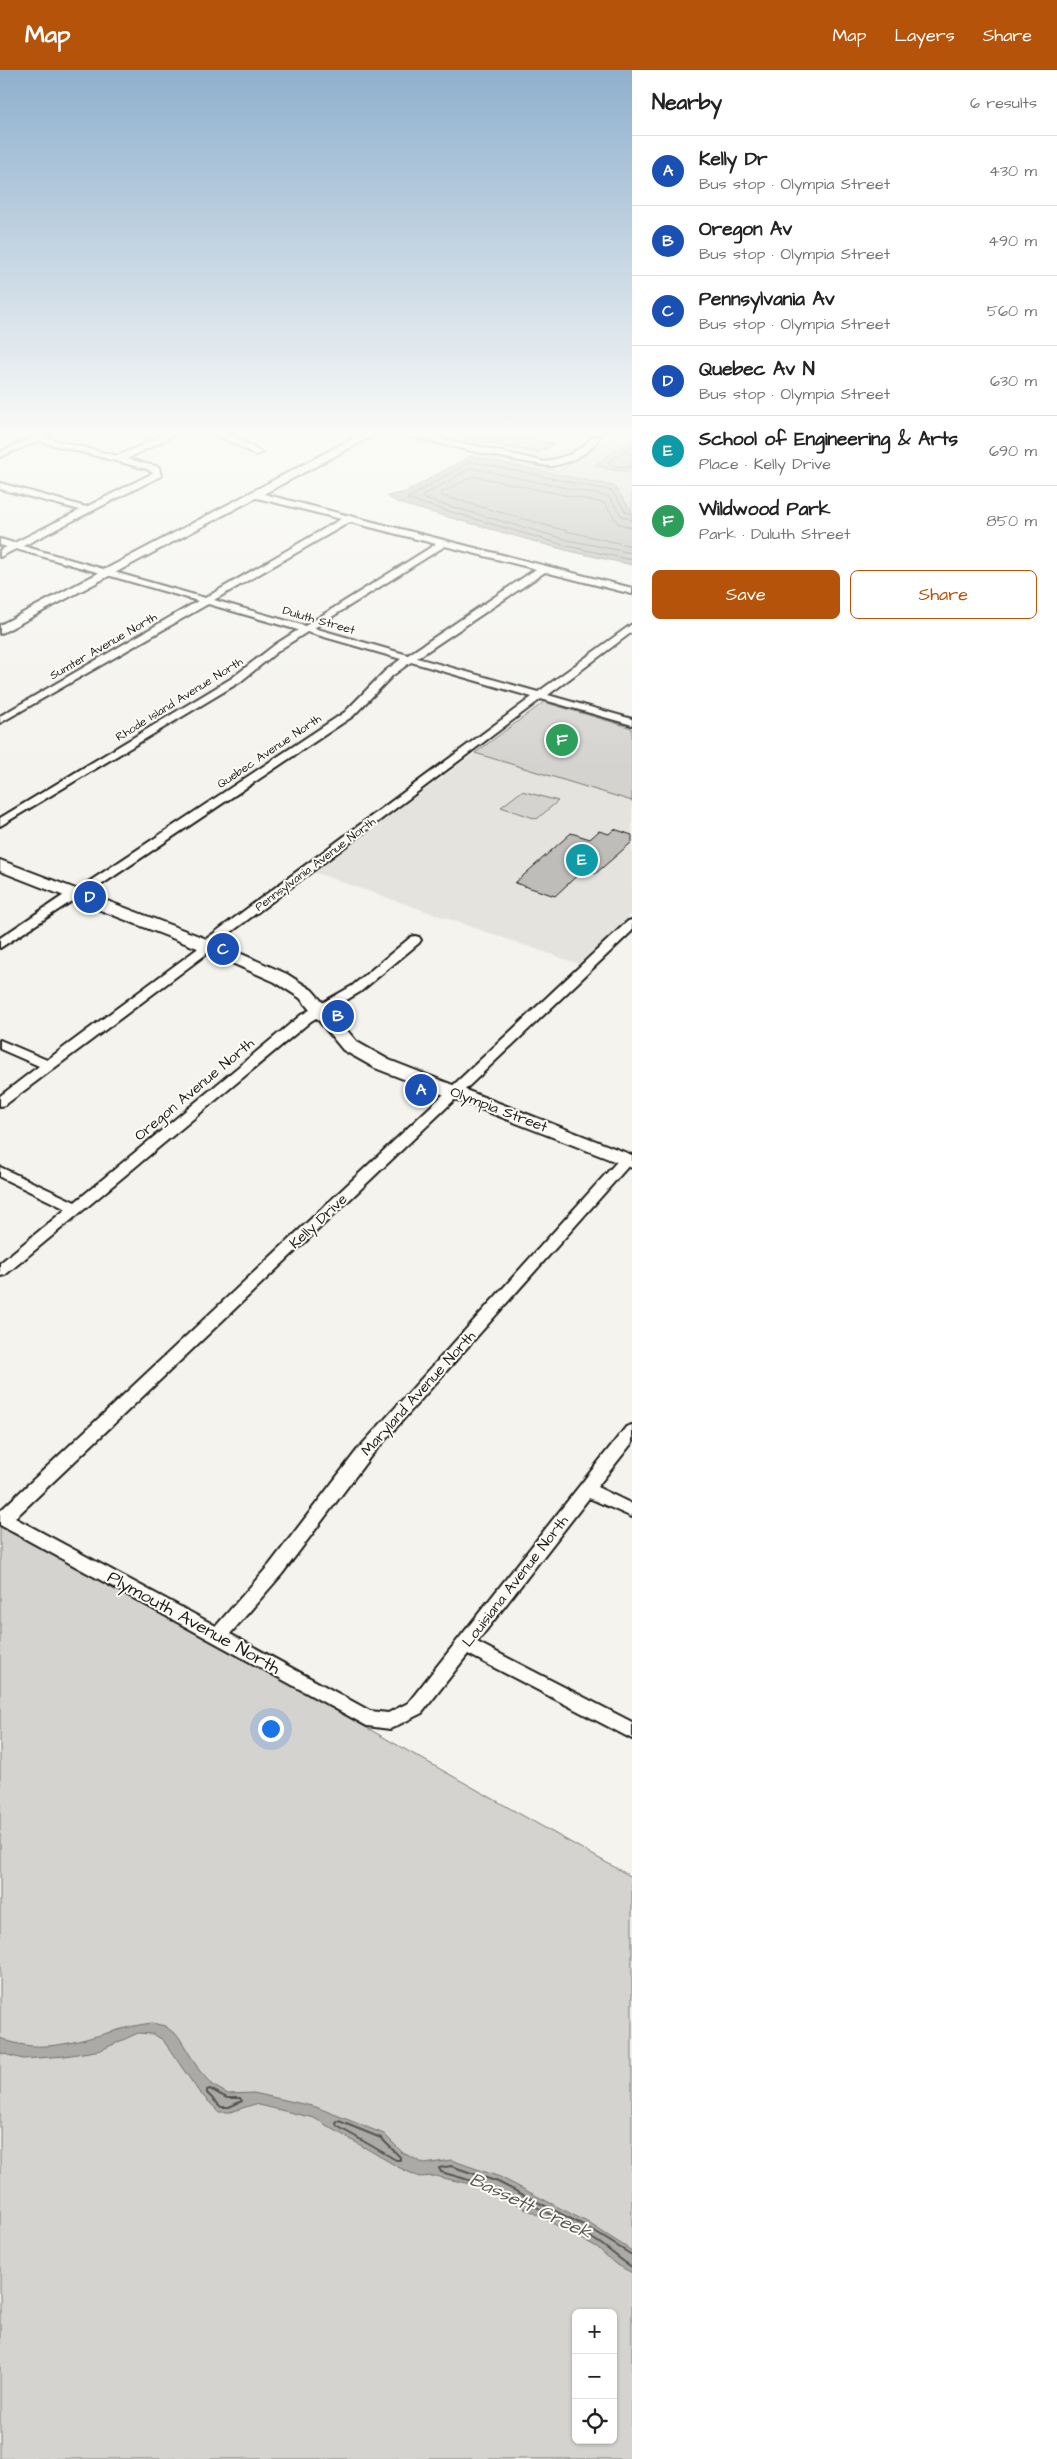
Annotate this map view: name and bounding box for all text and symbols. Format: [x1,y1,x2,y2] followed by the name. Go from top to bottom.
[25,18,70,52] text: Map
[832,23,866,48] text: Map
[894,23,955,48] text: Layers
[983,23,1032,48] text: Share
[652,88,722,117] text: Nearby
[970,92,1037,114] text: 6 results
[699,146,768,173] text: Kelly Dr
[663,160,673,182] text: A
[989,160,1037,182] text: 430 m
[699,173,890,195] text: Bus stop · Olympia Street
[699,216,792,243] text: Oregon Av
[662,230,674,252] text: B
[988,230,1037,252] text: 490 m
[699,243,890,265] text: Bus stop · Olympia Street
[699,286,835,313] text: Pennsylvania Av
[662,300,674,322] text: C
[987,300,1037,322] text: 560 m
[699,313,890,335] text: Bus stop · Olympia Street
[699,356,815,383] text: Quebec Av N
[663,370,673,392] text: D
[990,370,1037,392] text: 630 m
[699,383,890,405] text: Bus stop · Olympia Street
[699,426,958,453] text: School of Engineering & Arts
[663,440,673,462] text: E
[989,440,1037,462] text: 690 m
[699,453,831,475] text: Place · Kelly Drive
[699,496,831,523] text: Wildwood Park
[662,510,674,532] text: F
[986,510,1037,532] text: 850 m
[699,523,850,545] text: Park · Duluth Street
[652,570,840,619] button: Save
[850,570,1037,619] button: Share
[281,602,357,639] street label: Duluth Street
[46,609,160,684] street label: Sumter Avenue North
[112,653,246,746] street label: Rhode Island Avenue North
[214,710,325,793] street label: Quebec Avenue North
[546,721,578,759] pin: F
[251,813,380,916] street label: Pennsylvania Avenue North
[566,841,598,879] pin: E
[74,878,106,916] pin: D
[207,930,239,968] pin: C
[322,997,354,1035] pin: B
[130,1033,260,1147] street label: Oregon Avenue North
[405,1071,437,1109] pin: A
[447,1081,551,1139] street label: Olympia Street
[285,1189,353,1254] street label: Kelly Drive
[356,1326,482,1461] street label: Maryland Avenue North
[457,1511,574,1651] street label: Louisiana Avenue North
[102,1564,285,1681] street label: Plymouth Avenue North
[258,1716,284,1742] your location
[465,2166,596,2247] water label: Bassett Creek
[572,2309,617,2444] map controls
[572,2309,617,2354] button: +
[572,2354,617,2399] button: −
[572,2399,617,2444] button: locate

